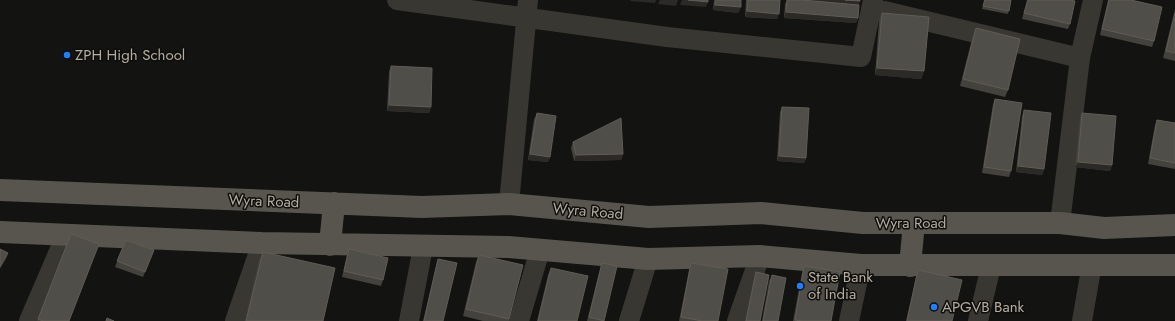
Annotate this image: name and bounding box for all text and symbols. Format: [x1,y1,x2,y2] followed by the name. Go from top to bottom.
[75,44,185,66] place label: ZPH High School
[62,50,72,60] marker: ZPH High School
[228,189,300,213] street label: Wyra Road
[552,197,624,225] street label: Wyra Road
[876,212,946,234] street label: Wyra Road
[808,266,873,305] place label: State Bank of India
[795,281,805,291] marker: State Bank of India
[942,296,1025,318] place label: APGVB Bank
[929,302,939,312] marker: APGVB Bank

